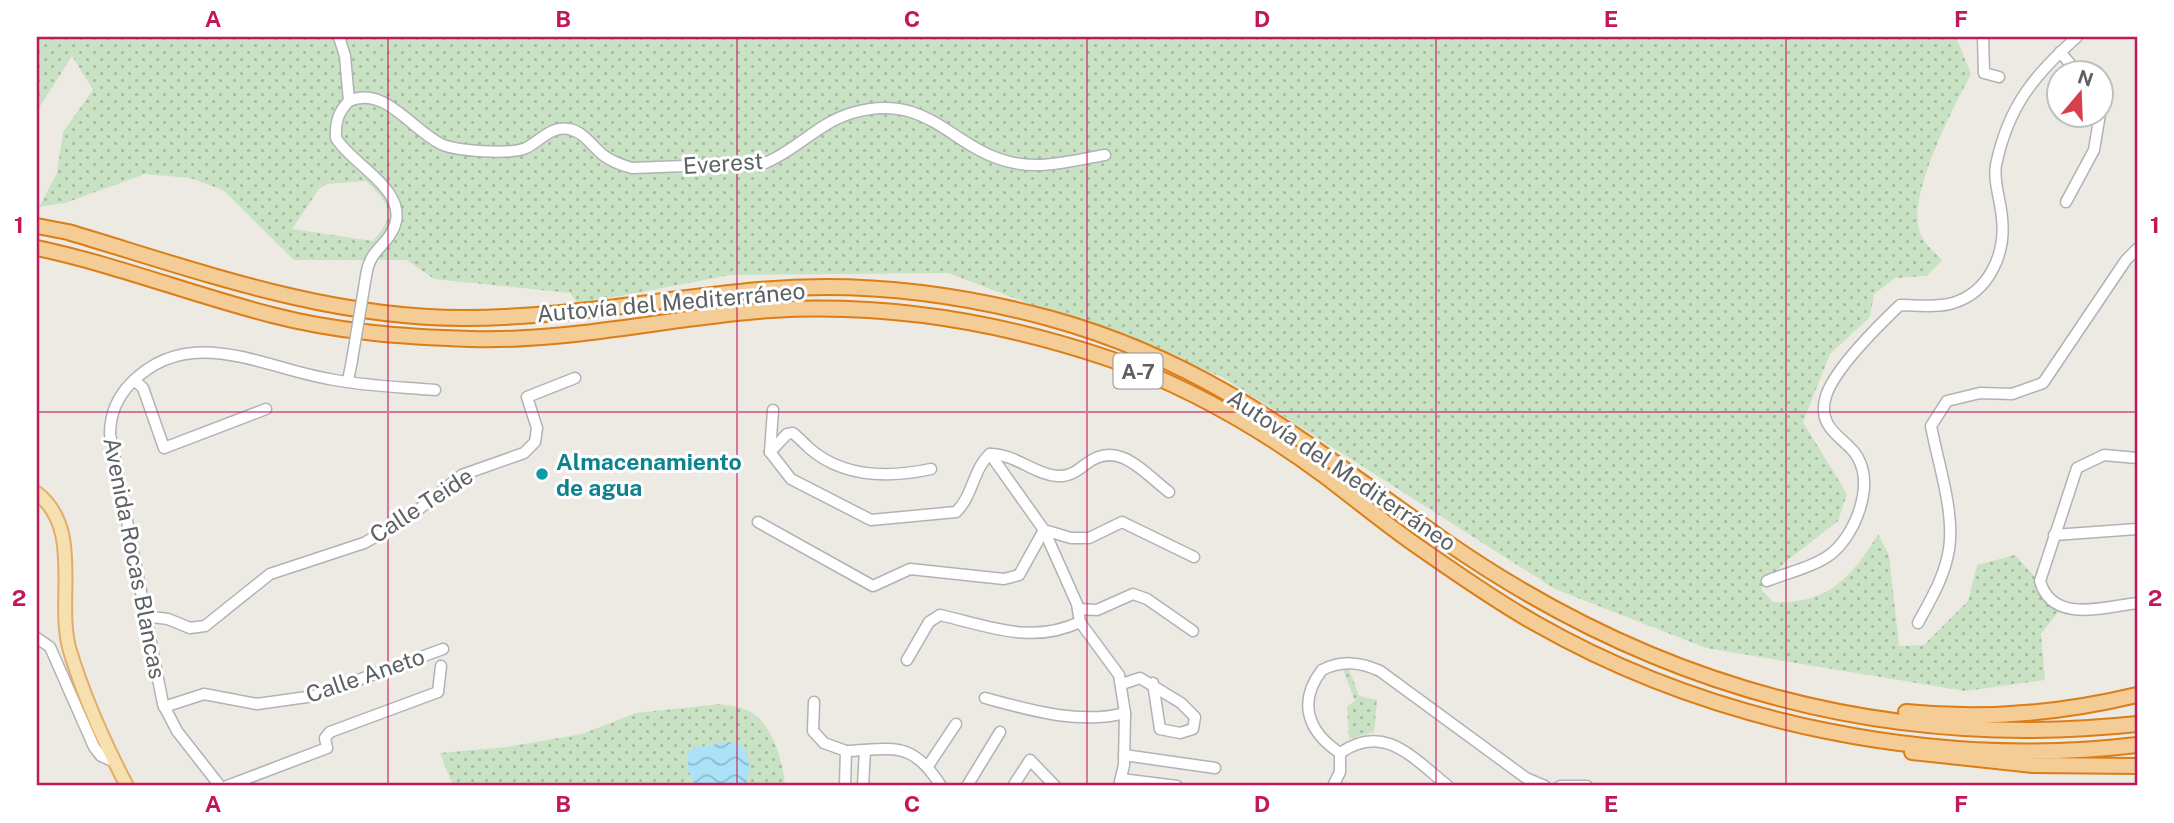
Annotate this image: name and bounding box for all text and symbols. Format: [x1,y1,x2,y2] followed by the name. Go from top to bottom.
[205,5,222,32] text: A
[555,5,571,32] text: B
[904,5,920,32] text: C
[1254,5,1270,32] text: D
[1604,5,1618,32] text: E
[1954,5,1968,32] text: F
[2044,60,2114,130] north arrow
[2075,65,2096,91] text: N
[682,147,764,179] street label: Everest
[14,211,24,238] text: 1
[2150,211,2160,238] text: 1
[536,277,806,327] street label: Autovía del Mediterráneo
[1114,354,1162,388] road number: A-7
[1223,383,1461,557] street label: Autovía del Mediterráneo
[98,435,172,681] street label: Avenida Rocas Blancas
[556,448,742,501] place label: Almacenamiento de agua
[364,462,478,548] street label: Calle Teide
[534,466,550,482] marker: Almacenamiento de agua
[12,584,26,611] text: 2
[2148,584,2162,611] text: 2
[302,642,428,708] street label: Calle Aneto
[205,790,222,817] text: A
[555,790,571,817] text: B
[904,790,920,817] text: C
[1254,790,1270,817] text: D
[1604,790,1618,817] text: E
[1954,790,1968,817] text: F

